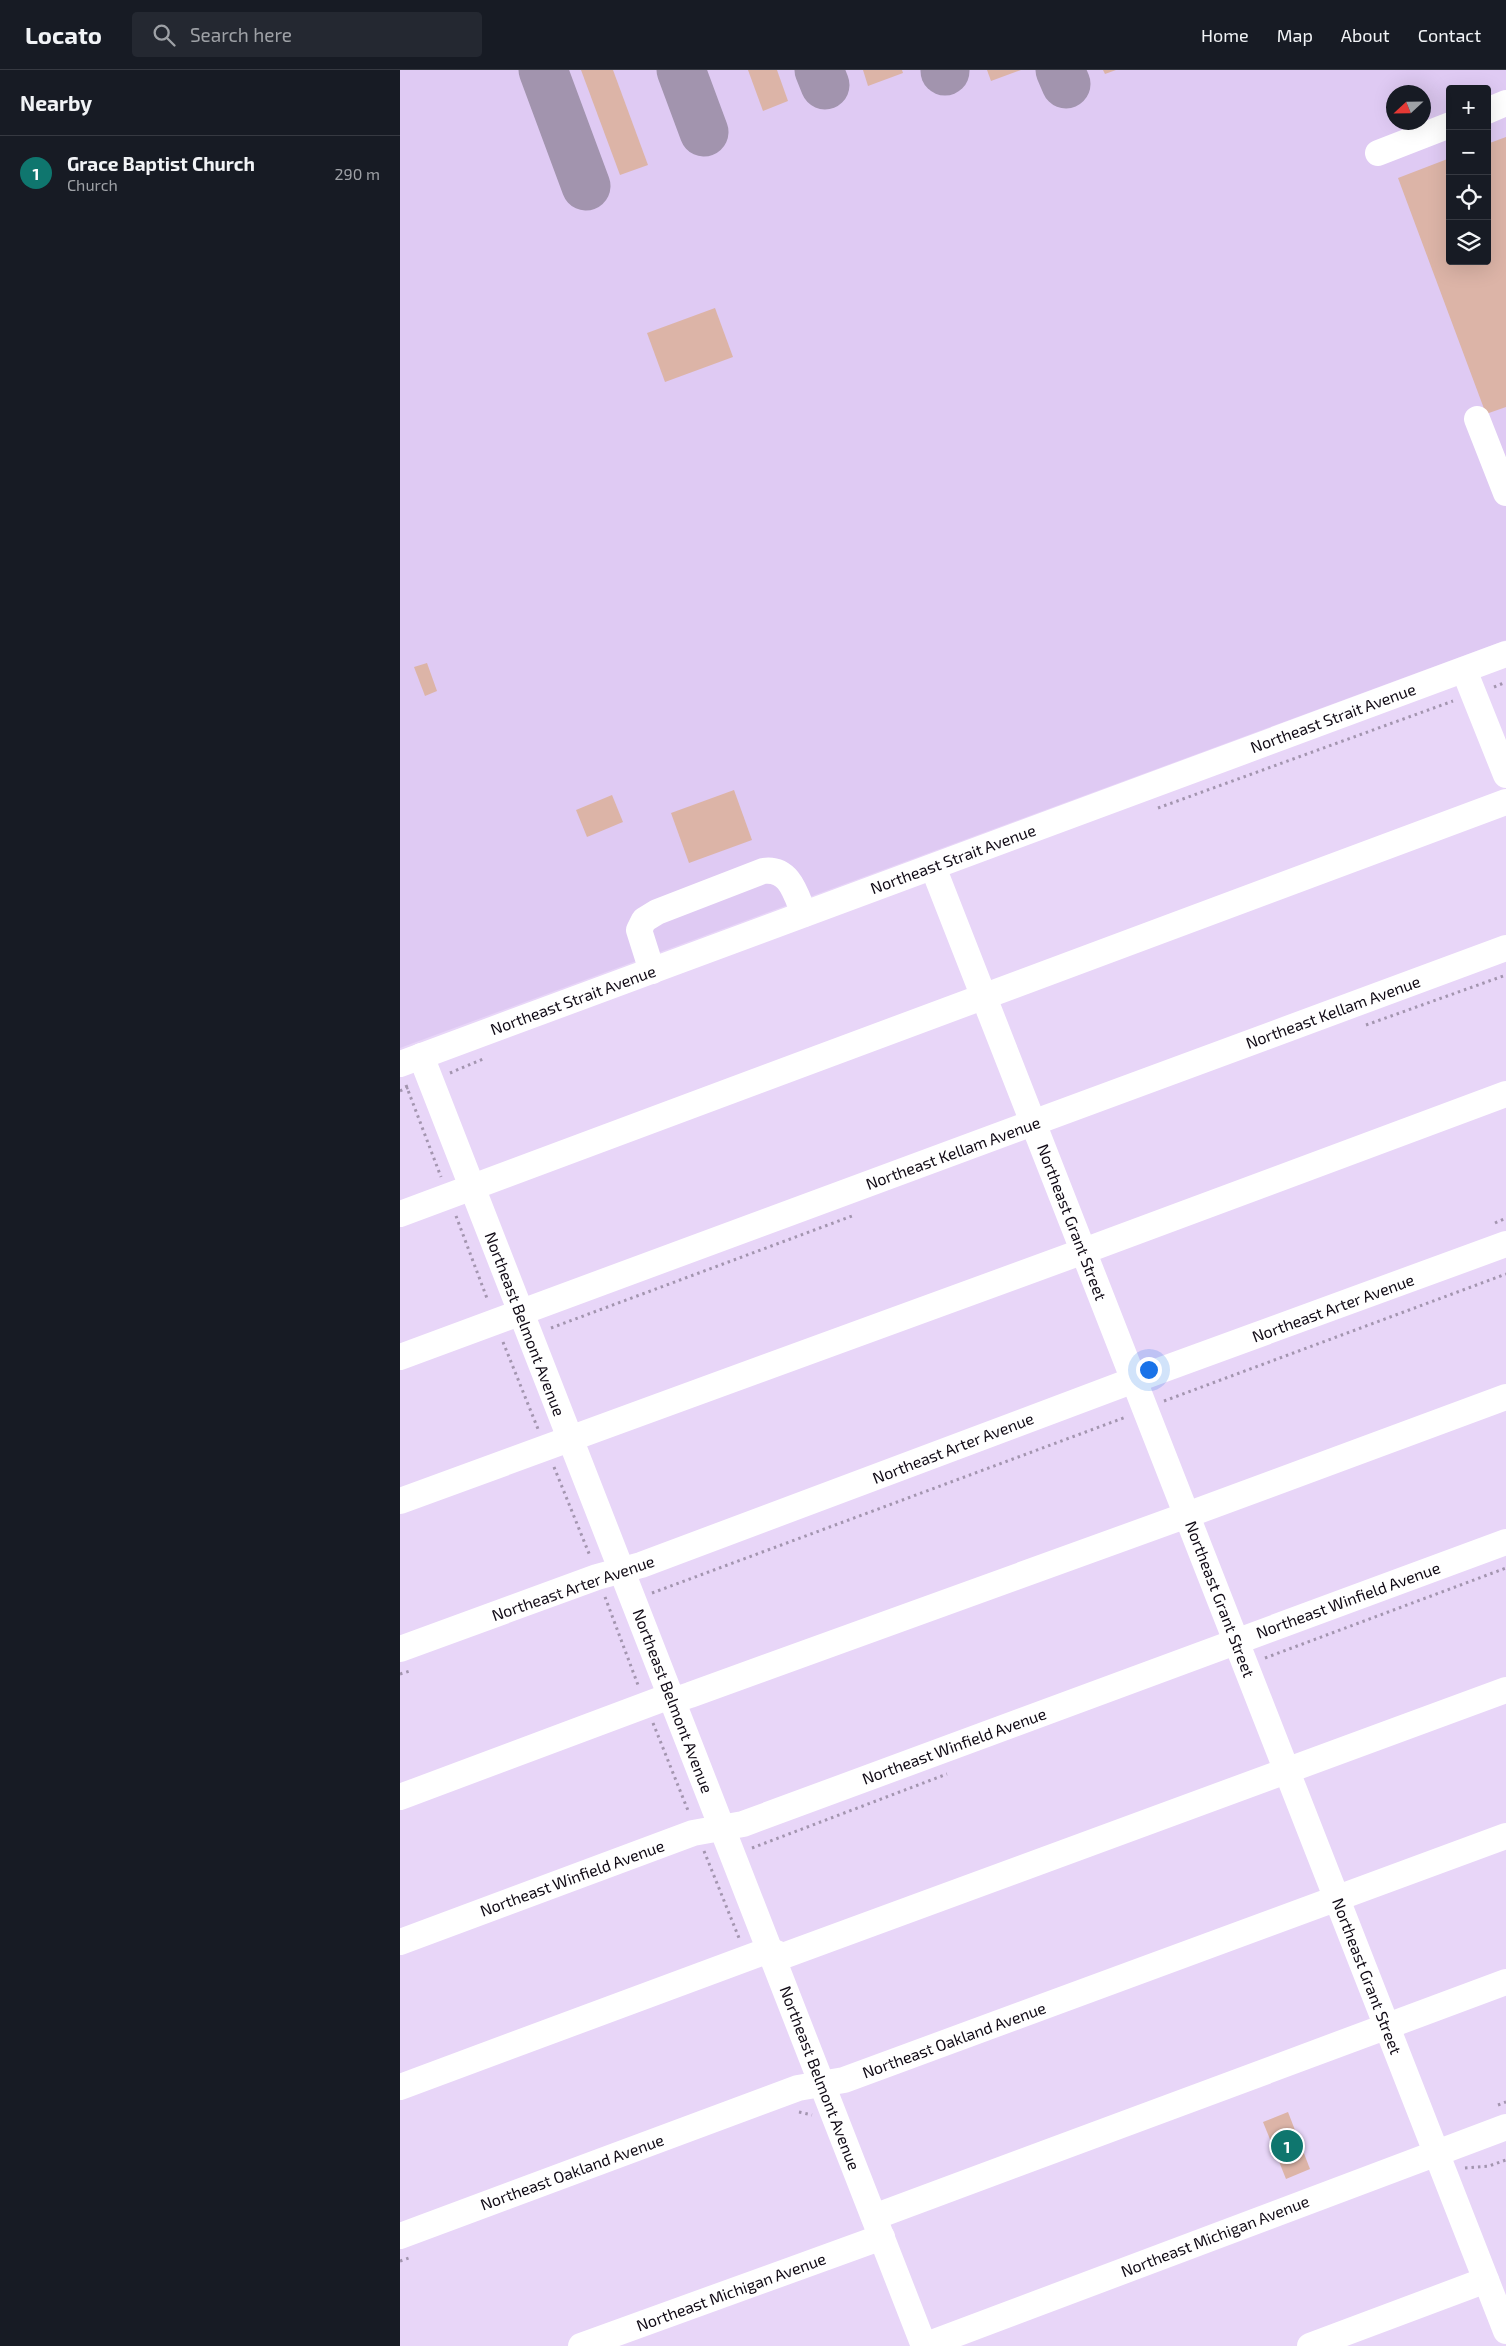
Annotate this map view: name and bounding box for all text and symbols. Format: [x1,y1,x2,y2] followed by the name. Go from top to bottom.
[132,12,482,57] search box
[25,20,102,49] text: Locato
[150,21,178,49] icon: search
[190,23,292,46] text: Search here
[1201,24,1249,46] text: Home
[1277,24,1313,46] text: Map
[1341,24,1390,46] text: About
[1418,24,1481,46] text: Contact
[1386,85,1431,130] north arrow
[1446,85,1491,265] map controls
[1446,85,1491,130] button: +
[20,90,92,115] text: Nearby
[1446,130,1491,175] button: −
[67,152,255,175] text: Grace Baptist Church
[33,164,39,183] text: 1
[335,164,380,183] text: 290 m
[67,175,118,194] text: Church
[1446,175,1491,220] button: locate
[1446,220,1491,265] button: layers
[1248,679,1418,756] street label: Northeast Strait Avenue
[868,820,1038,897] street label: Northeast Strait Avenue
[488,961,658,1038] street label: Northeast Strait Avenue
[1243,971,1423,1052] street label: Northeast Kellam Avenue
[863,1112,1043,1193] street label: Northeast Kellam Avenue
[1034,1141,1111,1303] street label: Northeast Grant Street
[481,1229,569,1419] street label: Northeast Belmont Avenue
[1249,1269,1416,1346] street label: Northeast Arter Avenue
[1136,1357,1162,1383] your location
[870,1408,1036,1487] street label: Northeast Arter Avenue
[1182,1518,1259,1680] street label: Northeast Grant Street
[489,1551,657,1624] street label: Northeast Arter Avenue
[1253,1557,1442,1642] street label: Northeast Winfield Avenue
[629,1606,717,1796] street label: Northeast Belmont Avenue
[859,1703,1048,1788] street label: Northeast Winfield Avenue
[477,1835,666,1920] street label: Northeast Winfield Avenue
[1329,1895,1406,2057] street label: Northeast Grant Street
[776,1983,864,2173] street label: Northeast Belmont Avenue
[860,1997,1048,2082] street label: Northeast Oakland Avenue
[1271,2127,1303,2165] pin: 1
[478,2129,666,2214] street label: Northeast Oakland Avenue
[1118,2191,1312,2280] street label: Northeast Michigan Avenue
[634,2248,828,2335] street label: Northeast Michigan Avenue

